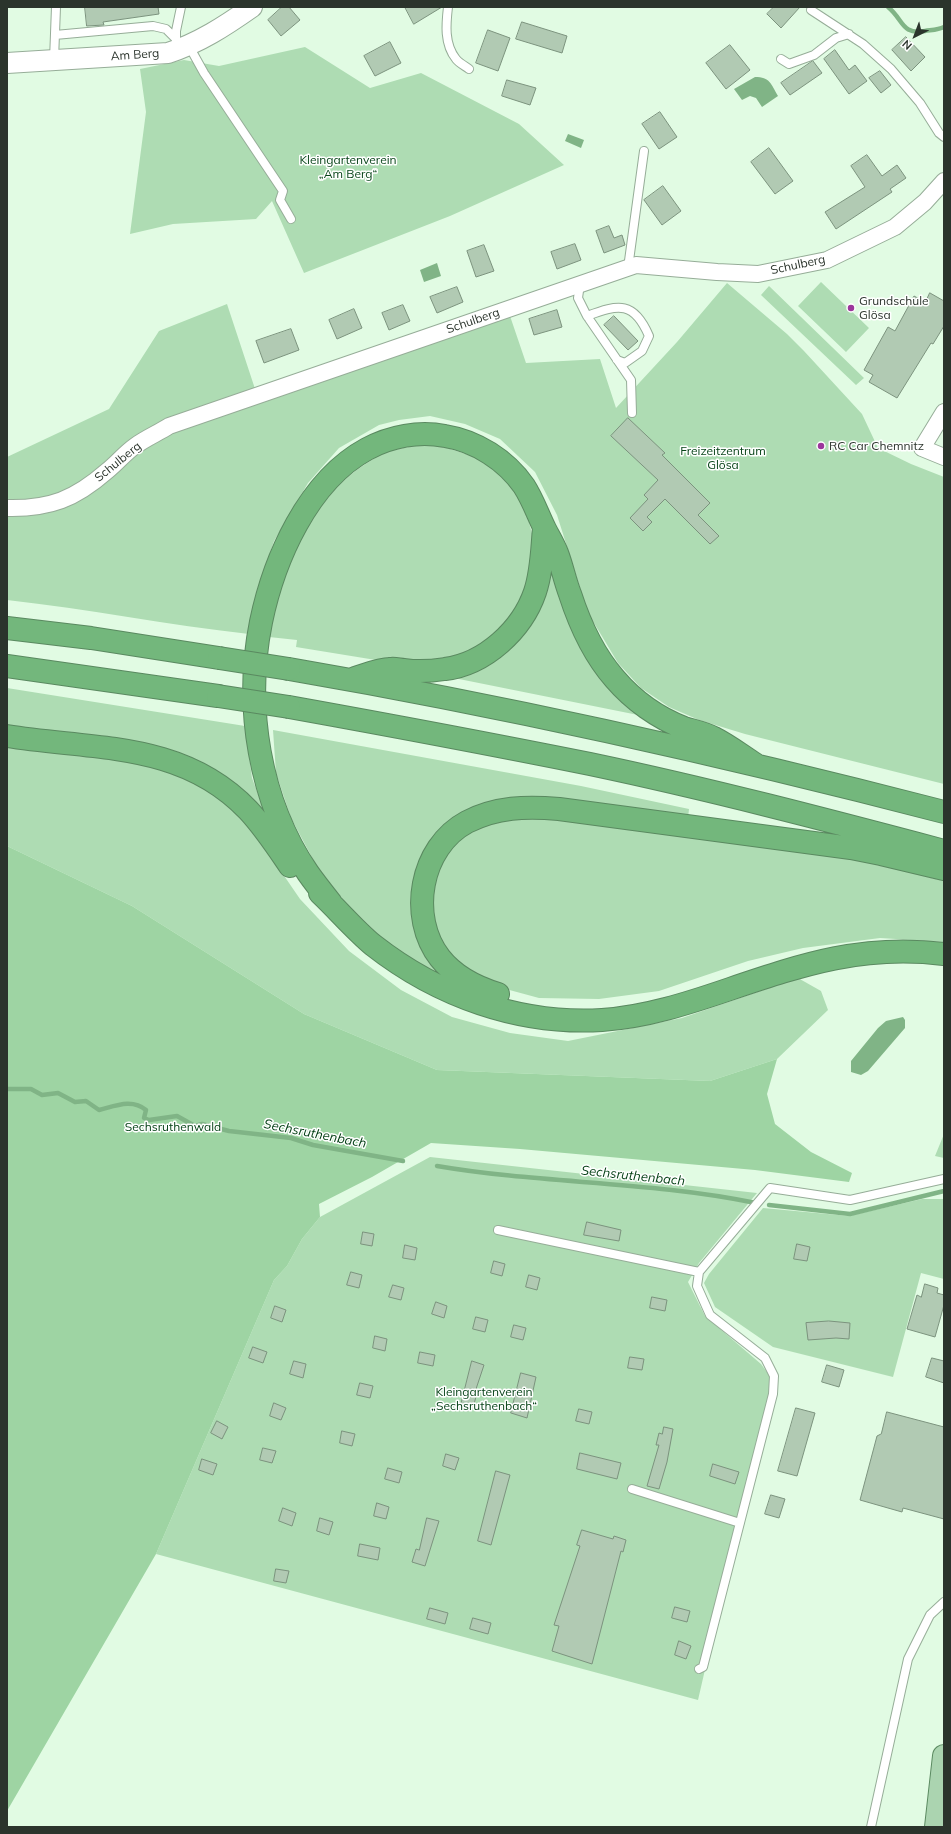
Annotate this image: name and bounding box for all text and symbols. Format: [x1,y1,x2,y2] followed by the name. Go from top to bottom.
[895,16,935,56] north arrow
[899,37,915,53] text: N
[110,46,160,64] street label: Am Berg
[299,153,397,181] park label: Kleingartenverein „Am Berg“
[769,252,827,278] street label: Schulberg
[859,294,929,322] place label: Grundschule Glösa
[846,303,856,313] marker: Grundschule Glösa
[444,305,502,337] street label: Schulberg
[92,439,144,485] street label: Schulberg
[829,439,924,453] place label: RC Car Chemnitz
[816,441,826,451] marker: RC Car Chemnitz
[680,444,766,472] park label: Freizeitzentrum Glösa
[262,1116,368,1152] water label: Sechsruthenbach
[125,1120,221,1134] park label: Sechsruthenwald
[580,1163,686,1189] water label: Sechsruthenbach
[431,1385,537,1413] park label: Kleingartenverein „Sechsruthenbach“

